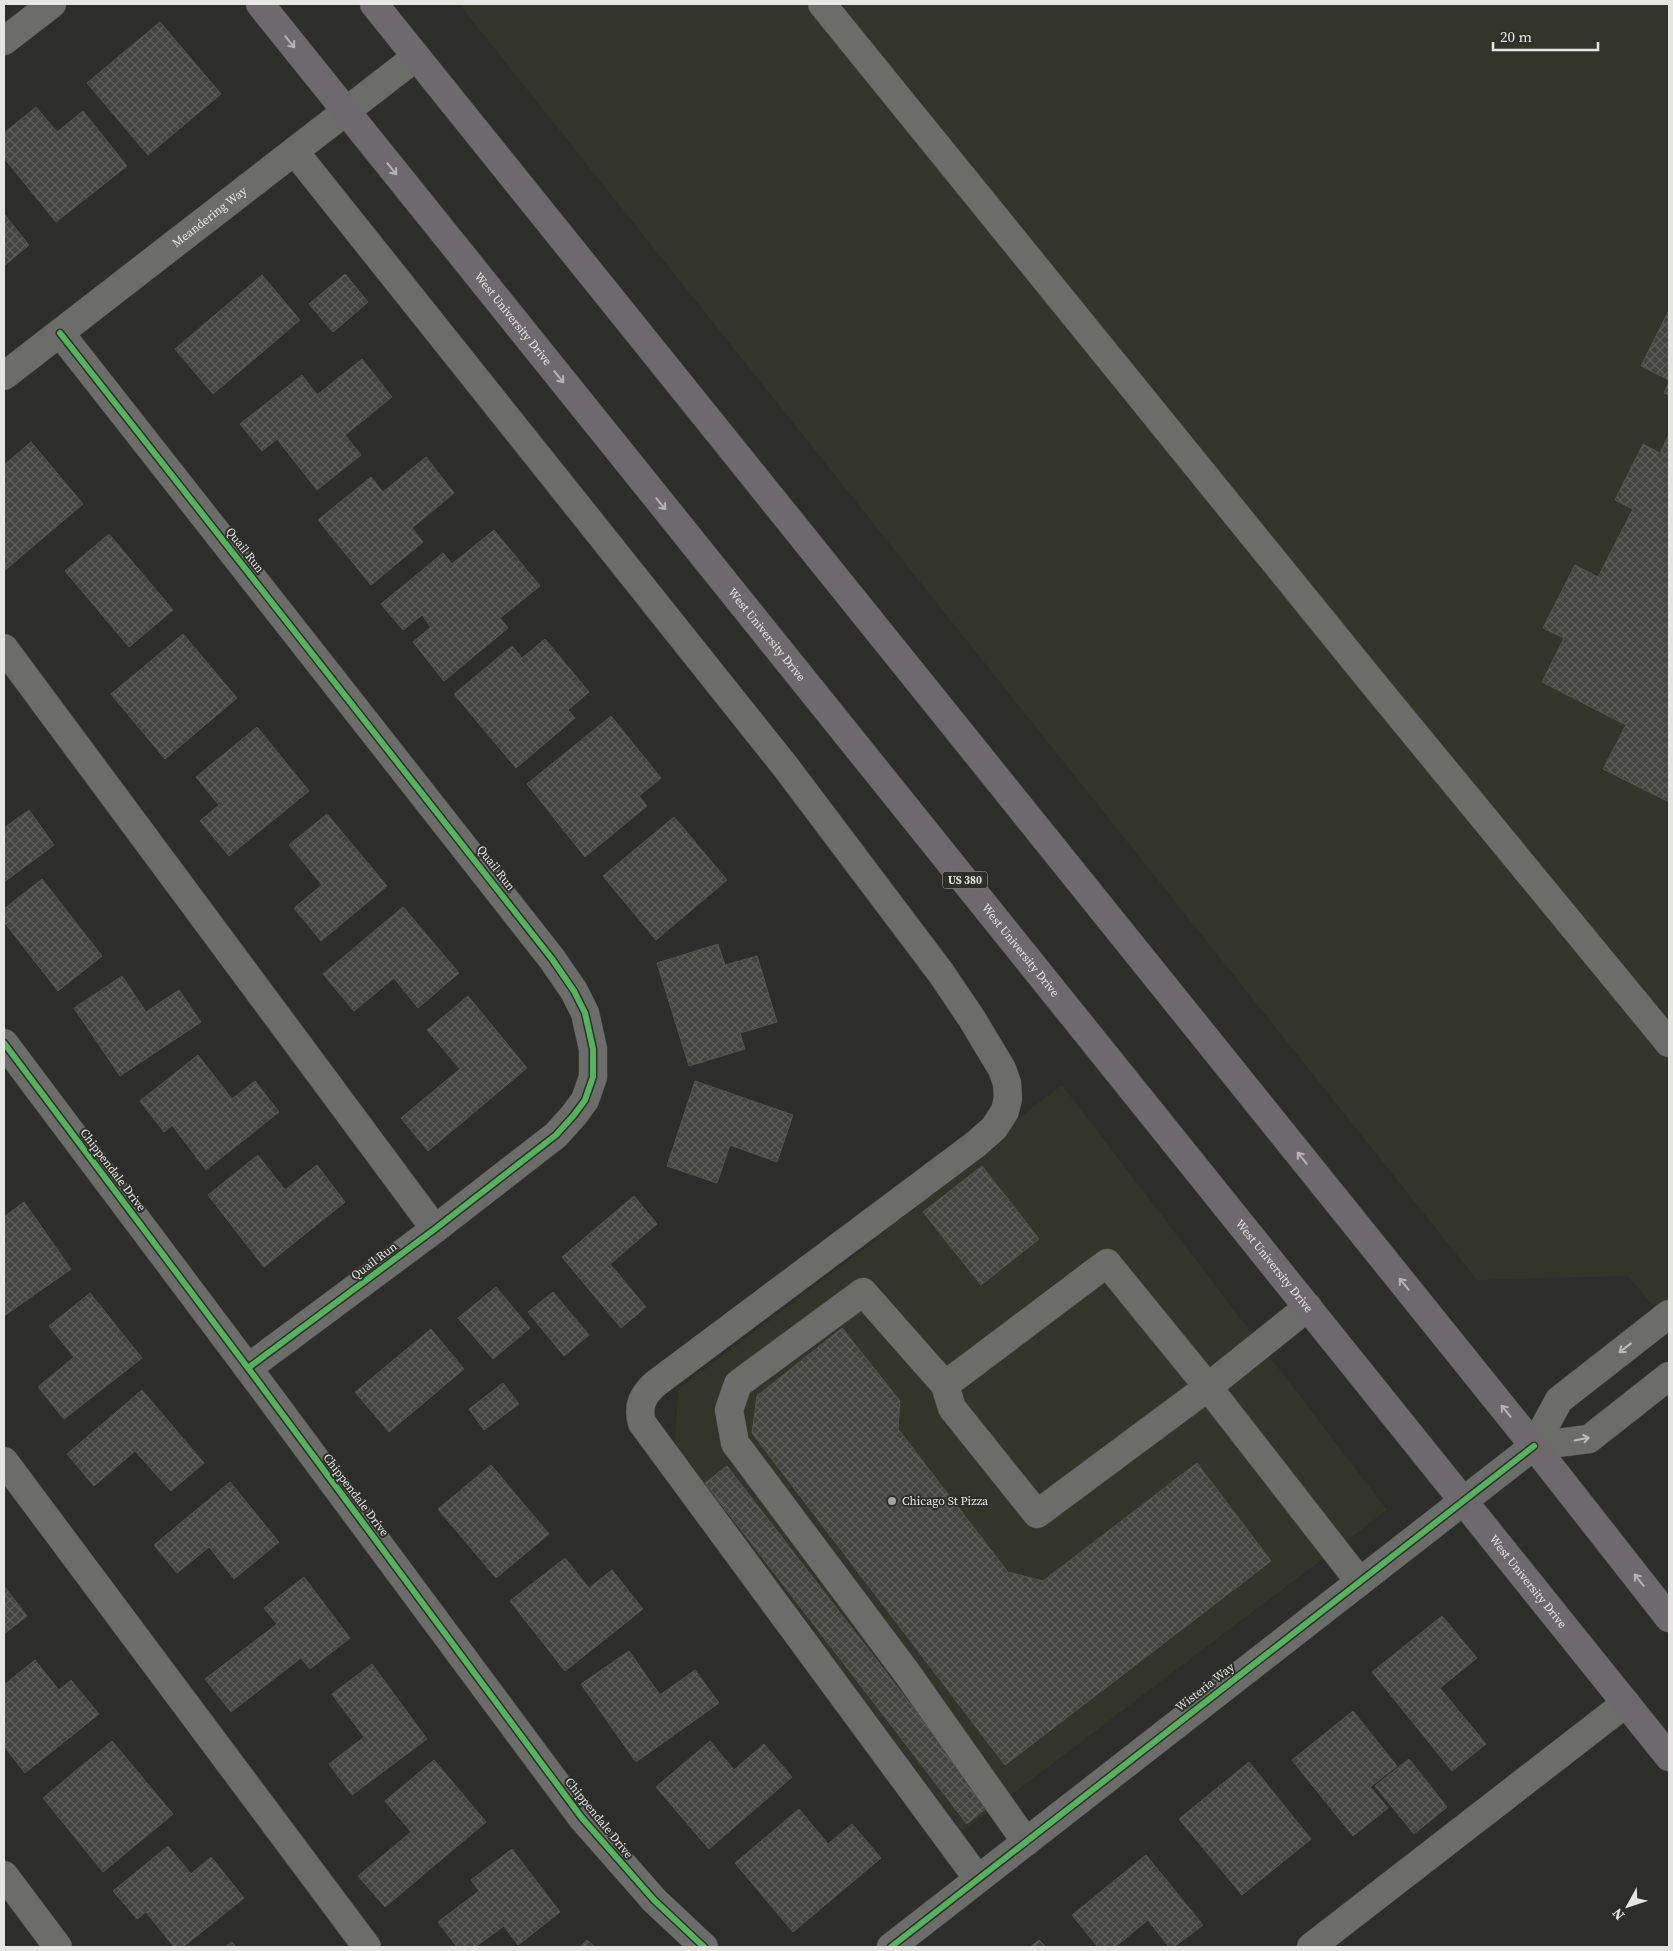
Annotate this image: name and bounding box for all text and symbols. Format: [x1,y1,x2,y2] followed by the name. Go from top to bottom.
[1493,20,1598,52] scale bar
[1500,26,1532,47] text: 20 m
[285,35,296,48] one-way arrow
[386,162,397,175] one-way arrow
[169,182,251,251] street label: Meandering Way
[471,269,555,369] street label: West University Drive
[554,370,565,383] one-way arrow
[656,497,667,510] one-way arrow
[222,524,268,576] street label: Quail Run
[724,585,809,685] street label: West University Drive
[473,842,519,894] street label: Quail Run
[942,872,988,888] road number: US 380
[978,900,1063,1000] street label: West University Drive
[77,1125,149,1215] street label: Chippendale Drive
[1296,1152,1307,1165] one-way arrow
[1232,1216,1317,1316] street label: West University Drive
[348,1239,400,1283] street label: Quail Run
[1398,1278,1409,1291] one-way arrow
[1619,1343,1632,1354] one-way arrow
[1500,1405,1511,1418] one-way arrow
[1574,1434,1590,1443] one-way arrow
[320,1450,392,1540] street label: Chippendale Drive
[902,1493,989,1509] place label: Chicago St Pizza
[886,1495,898,1507] marker: Chicago St Pizza
[1486,1532,1570,1632] street label: West University Drive
[1634,1573,1645,1586] one-way arrow
[1172,1659,1238,1715] street label: Wisteria Way
[561,1774,637,1862] street label: Chippendale Drive
[1603,1881,1653,1931] north arrow
[1607,1904,1629,1925] text: N

